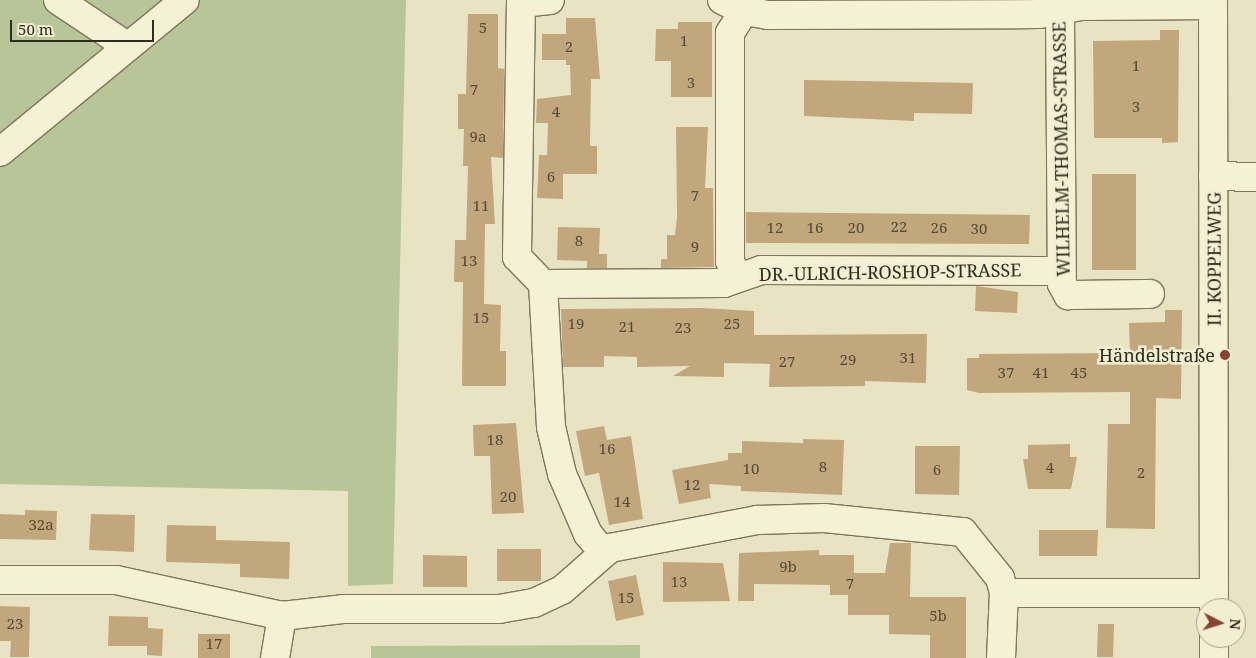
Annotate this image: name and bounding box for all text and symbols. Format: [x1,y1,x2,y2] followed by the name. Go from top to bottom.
[12,10,156,42] scale bar
[18,19,53,39] text: 50 m
[479,19,487,37] house number: 5
[1048,21,1074,277] street label: WILHELM-THOMAS-STRASSE
[680,32,688,50] house number: 1
[565,38,573,56] house number: 2
[1132,57,1140,75] house number: 1
[687,74,695,92] house number: 3
[470,81,478,99] house number: 7
[1132,98,1140,116] house number: 3
[552,103,560,121] house number: 4
[470,128,486,146] house number: 9a
[547,168,555,186] house number: 6
[691,187,699,205] house number: 7
[1203,192,1225,326] street label: II. KOPPELWEG
[473,197,489,215] house number: 11
[891,218,907,236] house number: 22
[767,219,783,237] house number: 12
[807,219,823,237] house number: 16
[848,219,864,237] house number: 20
[931,219,947,237] house number: 26
[971,220,987,238] house number: 30
[575,232,583,250] house number: 8
[691,238,699,256] house number: 9
[461,252,477,270] house number: 13
[758,259,1022,285] street label: DR.-ULRICH-ROSHOP-STRASSE
[473,309,489,327] house number: 15
[568,315,584,333] house number: 19
[724,315,740,333] house number: 25
[619,318,635,336] house number: 21
[675,319,691,337] house number: 23
[1099,344,1215,366] place label: Händelstraße
[900,349,916,367] house number: 31
[1219,349,1231,361] marker: Händelstraße
[840,351,856,369] house number: 29
[779,353,795,371] house number: 27
[998,364,1014,382] house number: 37
[1033,364,1049,382] house number: 41
[1071,364,1087,382] house number: 45
[487,431,503,449] house number: 18
[599,440,615,458] house number: 16
[819,458,827,476] house number: 8
[1046,459,1054,477] house number: 4
[743,460,759,478] house number: 10
[933,461,941,479] house number: 6
[1137,464,1145,482] house number: 2
[684,476,700,494] house number: 12
[500,488,516,506] house number: 20
[614,493,630,511] house number: 14
[28,516,54,534] house number: 32a
[779,558,797,576] house number: 9b
[671,573,687,591] house number: 13
[846,575,854,593] house number: 7
[618,589,634,607] house number: 15
[1196,598,1246,648] north arrow
[929,607,947,625] house number: 5b
[7,615,23,633] house number: 23
[1226,618,1245,631] text: N
[206,635,222,653] house number: 17

